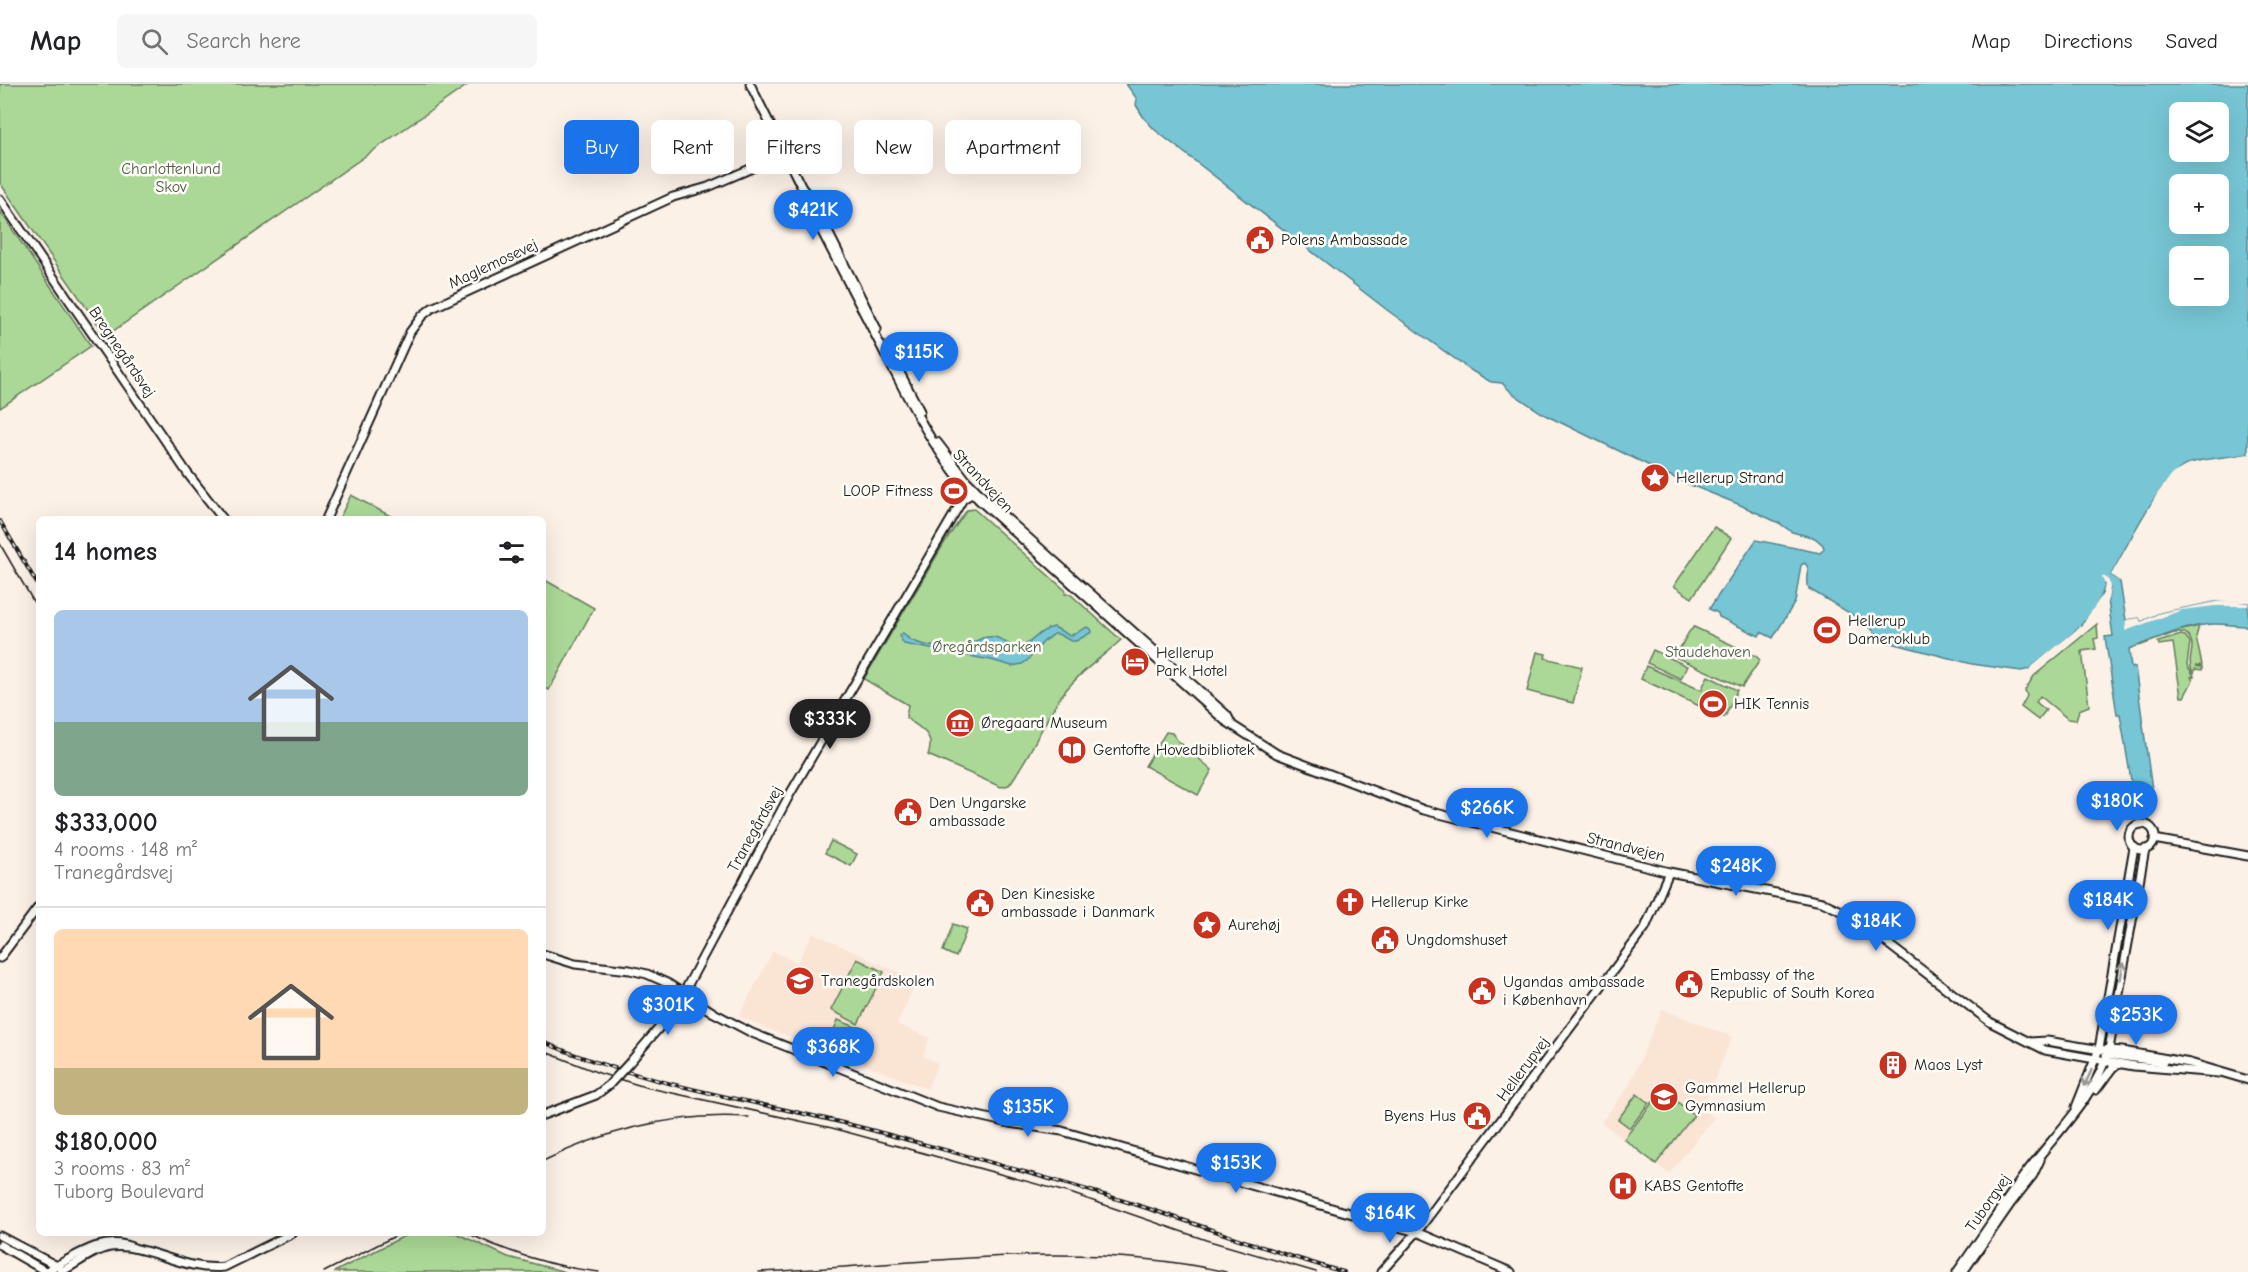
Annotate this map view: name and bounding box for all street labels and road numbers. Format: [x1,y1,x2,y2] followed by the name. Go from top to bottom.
[446,236,540,292] street label: Maglemosevej
[85,303,159,401] street label: Bregnegårdsvej
[949,446,1017,516] street label: Strandvejen
[724,783,786,875] street label: Tranegårdsvej
[1585,829,1667,865] street label: Strandvejen
[1493,1033,1553,1105] street label: Hellerupvej
[1962,1171,2014,1235] street label: Tuborgvej

